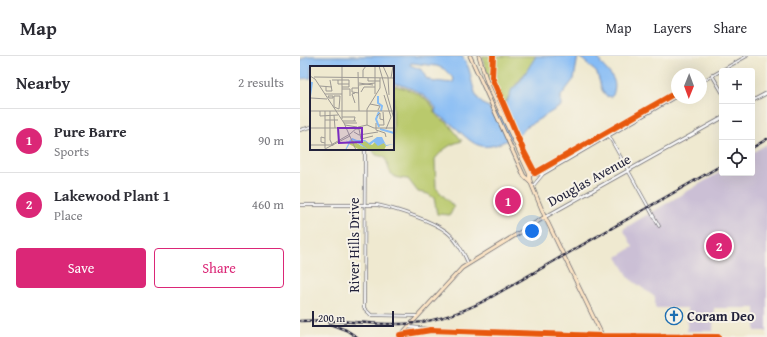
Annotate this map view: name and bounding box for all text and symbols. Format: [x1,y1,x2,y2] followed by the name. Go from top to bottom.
[20,14,57,42] text: Map
[606,18,632,38] text: Map
[654,18,692,38] text: Layers
[714,18,747,38] text: Share
[310,66,394,150] inset map
[671,68,707,104] north arrow
[719,68,755,176] map controls
[719,68,755,104] button: +
[16,70,70,95] text: Nearby
[238,73,284,92] text: 2 results
[719,104,755,140] button: −
[54,121,127,142] text: Pure Barre
[26,131,32,150] text: 1
[258,131,284,150] text: 90 m
[719,140,755,176] button: locate
[54,142,89,161] text: Sports
[544,149,635,211] street label: Douglas Avenue
[54,185,170,206] text: Lakewood Plant 1
[495,186,521,216] pin: 1
[26,195,32,214] text: 2
[252,195,284,214] text: 460 m
[344,197,364,293] street label: River Hills Drive
[54,206,83,225] text: Place
[522,221,542,241] your location
[706,231,732,261] pin: 2
[16,248,146,288] button: Save
[154,248,284,288] button: Share
[664,306,684,326] church icon: Coram Deo
[687,306,755,326] place label: Coram Deo
[312,309,394,328] scale bar
[318,310,345,326] text: 200 m

